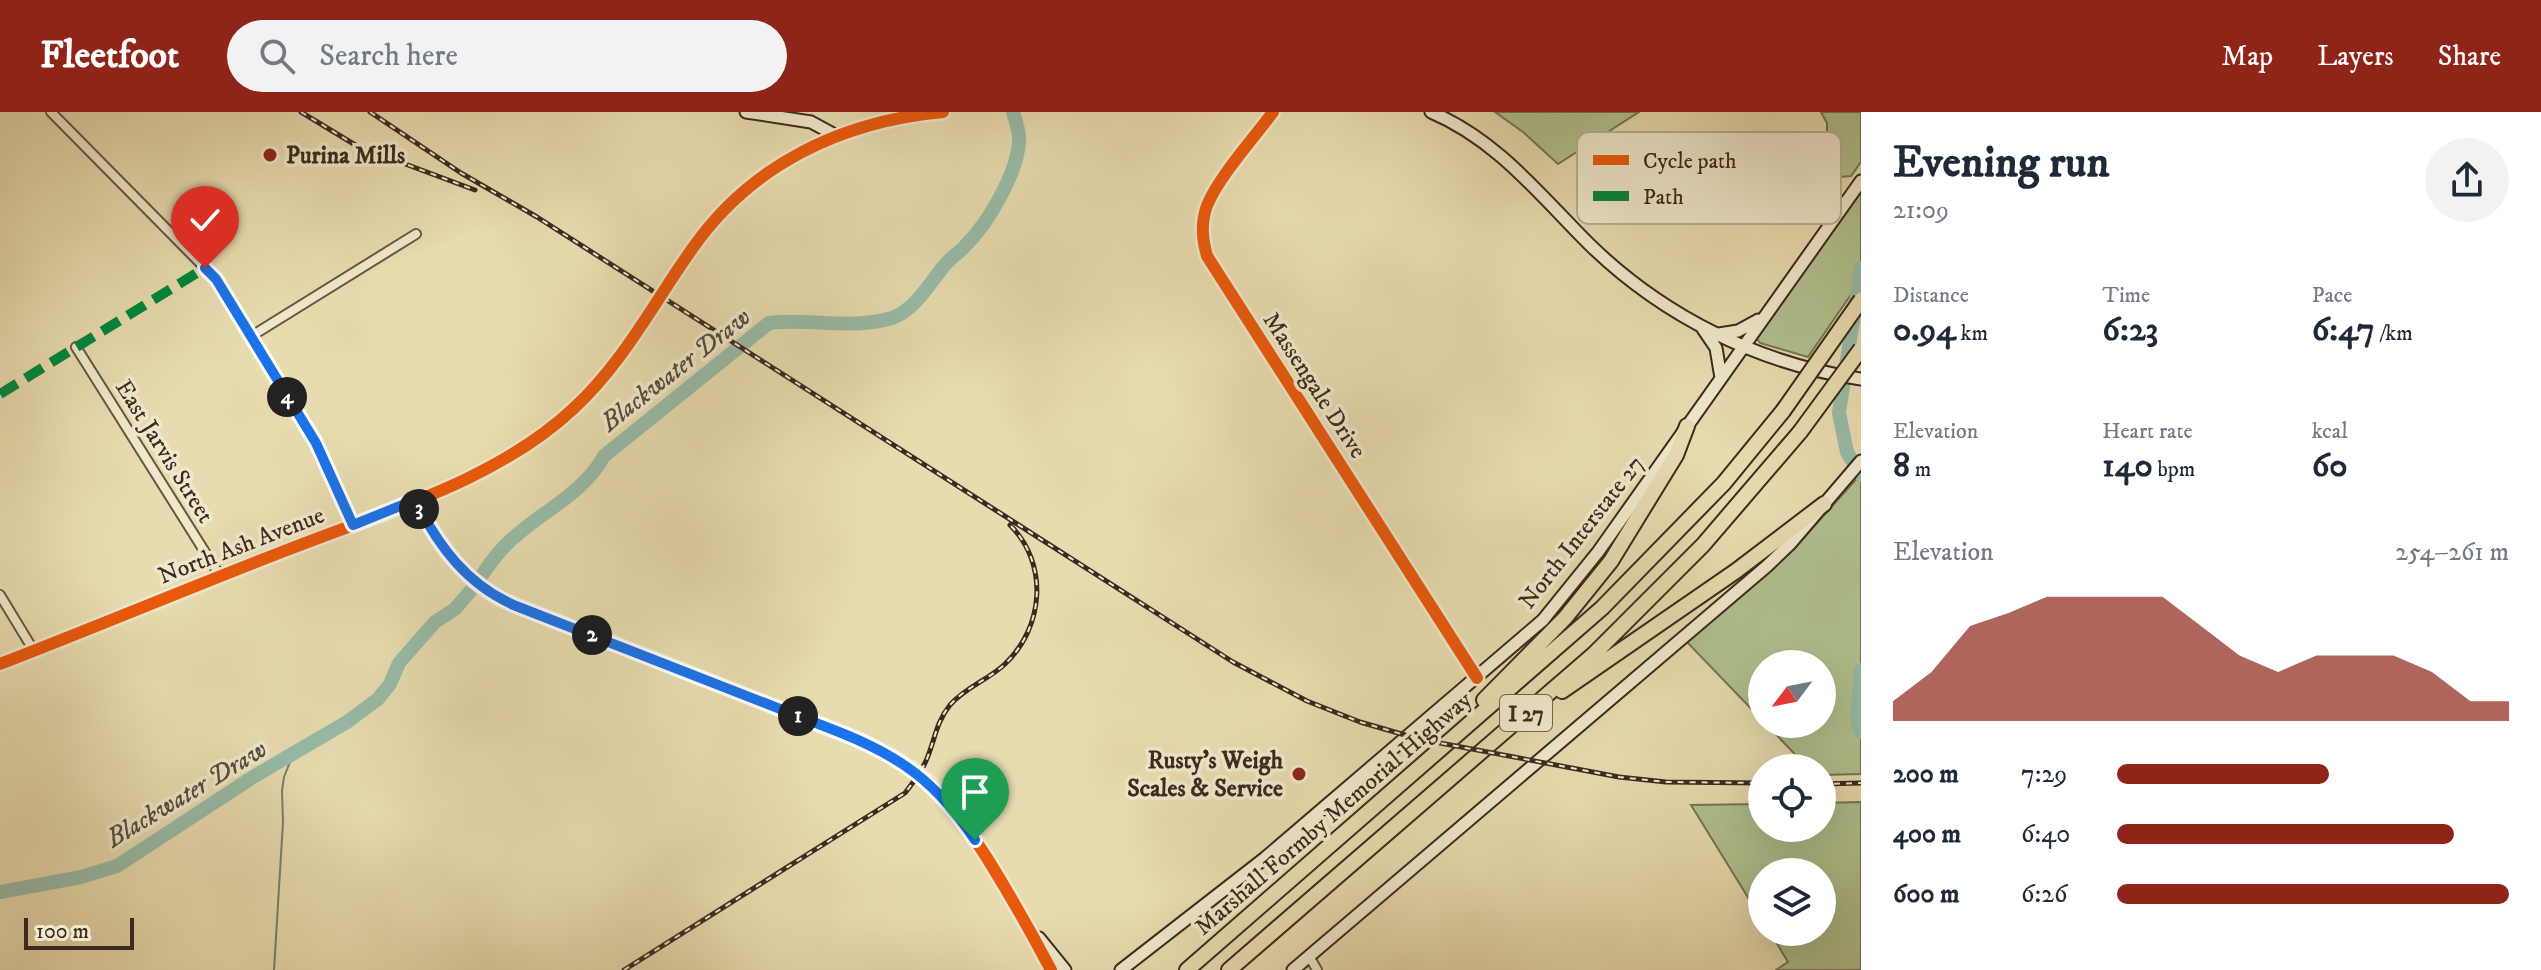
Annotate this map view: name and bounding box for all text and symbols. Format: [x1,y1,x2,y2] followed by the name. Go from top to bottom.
[227,20,787,92] search box
[40,32,179,80] text: Fleetfoot
[255,34,299,78] icon: search
[319,38,458,75] text: Search here
[2222,39,2273,74] text: Map
[2317,39,2394,74] text: Layers
[2438,39,2501,74] text: Share
[1577,132,1841,224] legend
[1893,136,2110,191] text: Evening run
[2425,138,2509,222] button: share
[286,141,405,171] place label: Purina Mills
[261,146,279,164] marker: Purina Mills
[1643,148,1737,175] text: Cycle path
[1643,184,1684,211] text: Path
[171,186,239,268] pin
[1893,194,1949,227] text: 21:09
[183,198,227,242] icon: check
[1893,282,1969,309] text: Distance
[2102,282,2150,309] text: Time
[2312,282,2352,309] text: Pace
[593,301,758,440] water label: Blackwater Draw
[1256,307,1373,464] street label: Massengale Drive
[1893,309,1956,351] text: 0.94
[2102,309,2158,351] text: 6:23
[2312,309,2375,351] text: 6:47
[1956,320,1988,347] text: km
[2375,320,2413,347] text: /km
[108,374,220,529] street label: East Jarvis Street
[267,377,307,417] pin: 4
[281,383,293,410] text: 4
[1893,418,1978,445] text: Elevation
[2102,418,2193,445] text: Heart rate
[2312,418,2348,445] text: kcal
[1893,445,1910,487] text: 8
[2102,445,2153,487] text: 140
[2312,445,2348,487] text: 60
[1513,450,1651,615] street label: North Interstate 27
[1910,456,1931,483] text: m
[2153,456,2195,483] text: bpm
[399,489,439,529] pin: 3
[415,495,423,522] text: 3
[154,500,329,591] street label: North Ash Avenue
[1893,536,1994,569] text: Elevation
[2395,536,2509,569] text: 254–261 m
[572,615,612,655] pin: 2
[587,621,597,648] text: 2
[1748,650,1836,738] north arrow
[1748,650,1836,946] map controls
[1189,685,1479,942] street label: Marshall Formby Memorial Highway
[1500,695,1552,731] road number: I 27
[778,696,818,736] pin: 1
[794,702,802,729] text: 1
[100,733,273,856] water label: Blackwater Draw
[1127,746,1283,804] place label: Rusty's Weigh Scales & Service
[1748,754,1836,842] button: locate
[941,758,1009,840] pin
[1893,758,1959,791] text: 200 m
[2021,758,2067,791] text: 7:29
[1290,765,1308,783] marker: Rusty's Weigh Scales & Service
[953,770,997,814] icon: arrive
[1893,818,1961,851] text: 400 m
[2021,818,2070,851] text: 6:40
[1748,858,1836,946] button: layers
[1893,878,1960,911] text: 600 m
[2021,878,2068,911] text: 6:26
[24,914,134,950] scale bar
[36,918,89,945] text: 100 m

